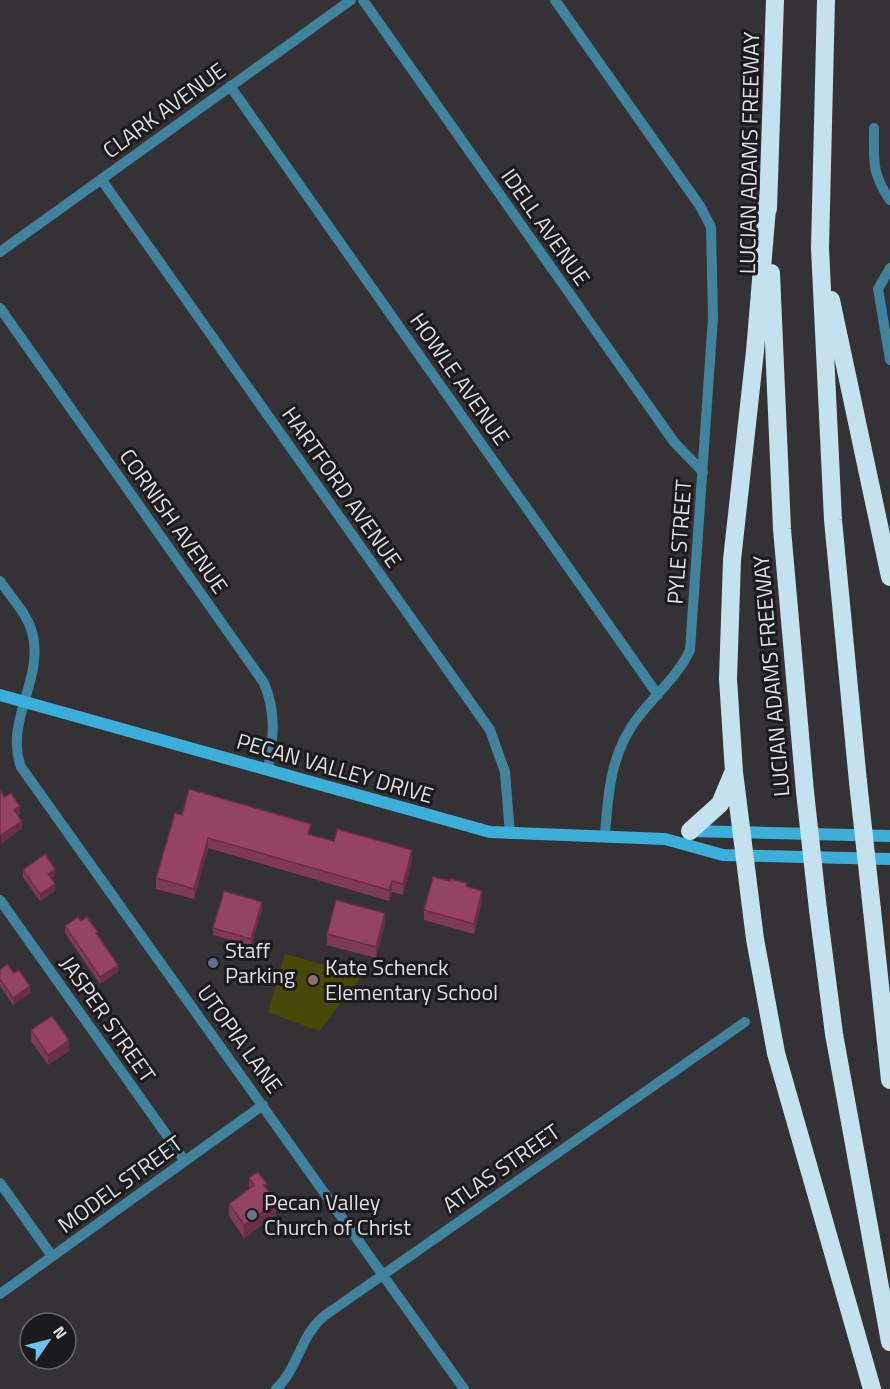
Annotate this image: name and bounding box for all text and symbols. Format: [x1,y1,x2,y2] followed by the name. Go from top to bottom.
[730,31,768,274] street label: LUCIAN ADAMS FREEWAY
[95,54,233,166] street label: CLARK AVENUE
[493,161,599,293] street label: IDELL AVENUE
[402,306,518,452] street label: HOWLE AVENUE
[274,399,410,575] street label: HARTFORD AVENUE
[111,441,237,601] street label: CORNISH AVENUE
[658,478,700,606] street label: PYLE STREET
[743,554,798,798] street label: LUCIAN ADAMS FREEWAY
[233,724,437,812] street label: PECAN VALLEY DRIVE
[225,933,295,992] place label: Staff Parking
[52,949,165,1090] street label: JASPER STREET
[325,950,498,1009] place label: Kate Schenck Elementary School
[206,956,220,970] marker: Staff Parking
[306,973,320,987] marker: Kate Schenck Elementary School
[189,978,291,1100] street label: UTOPIA LANE
[435,1115,567,1221] street label: ATLAS STREET
[50,1127,190,1241] street label: MODEL STREET
[264,1185,411,1244] place label: Pecan Valley Church of Christ
[245,1208,259,1222] marker: Pecan Valley Church of Christ
[18,1311,78,1371] north arrow
[47,1321,73,1344] text: N

